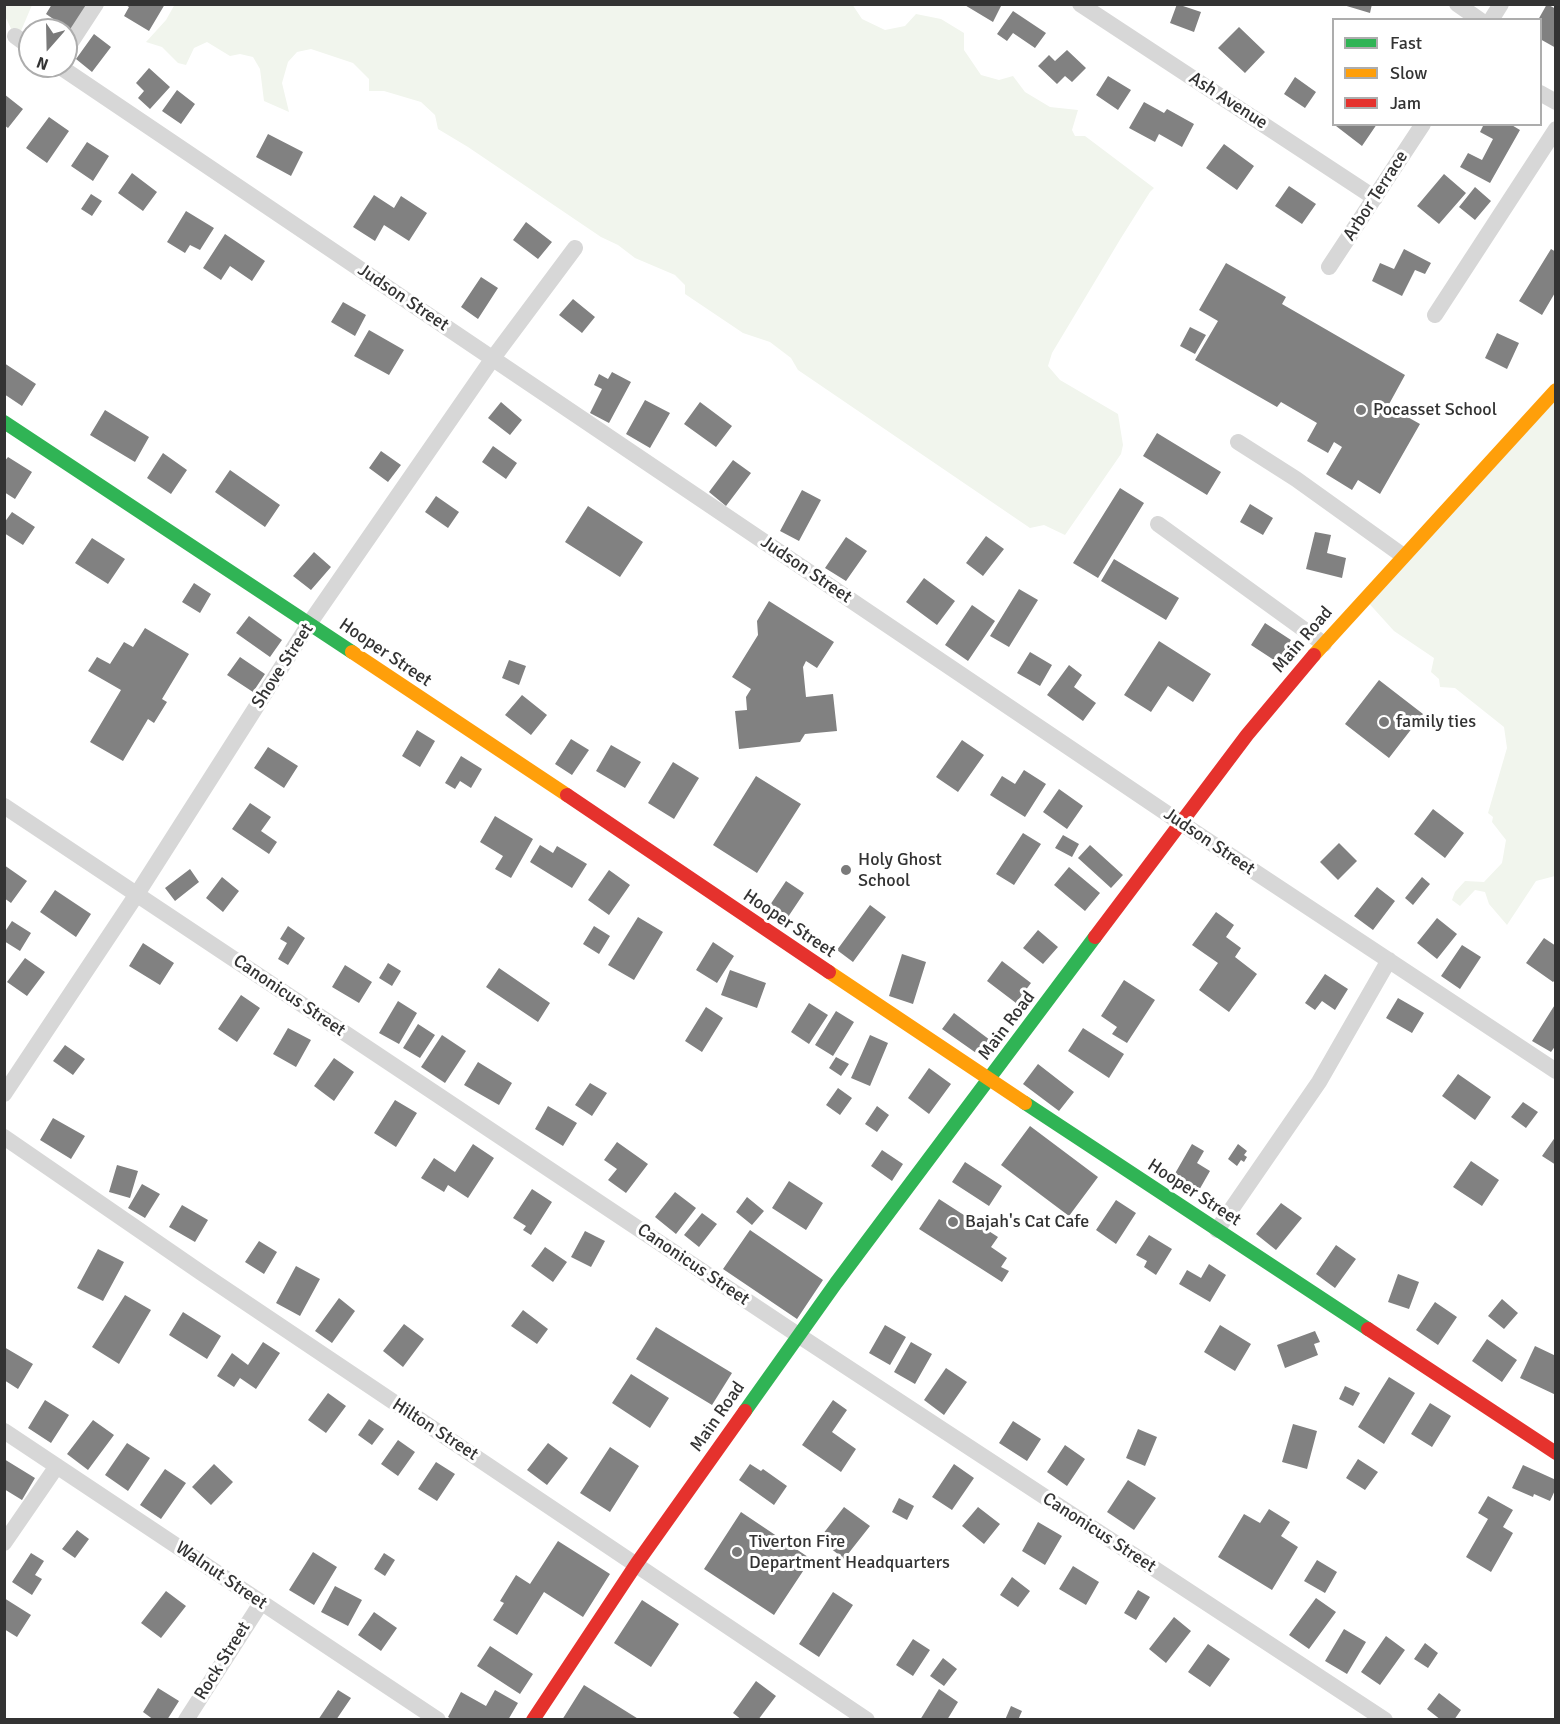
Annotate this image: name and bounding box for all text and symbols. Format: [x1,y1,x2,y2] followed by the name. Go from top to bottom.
[18,18,78,78] north arrow
[1332,18,1542,126] legend
[1390,32,1422,54] text: Fast
[34,52,51,74] text: N
[1390,62,1427,84] text: Slow
[1185,68,1271,134] street label: Ash Avenue
[1390,92,1421,114] text: Jam
[1339,147,1413,245] street label: Arbor Terrace
[353,260,453,336] street label: Judson Street
[1373,399,1497,421] place label: Pocasset School
[1354,403,1368,417] marker: Pocasset School
[756,532,856,608] street label: Judson Street
[1268,602,1338,678] street label: Main Road
[335,614,435,692] street label: Hooper Street
[248,620,318,712] street label: Shove Street
[1396,711,1476,733] place label: family ties
[1377,715,1391,729] marker: family ties
[1159,804,1259,880] street label: Judson Street
[858,849,942,892] place label: Holy Ghost School
[839,863,853,877] marker: Holy Ghost School
[739,885,839,963] street label: Hooper Street
[229,950,349,1042] street label: Canonicus Street
[974,987,1040,1065] street label: Main Road
[1143,1155,1245,1231] street label: Hooper Street
[965,1211,1089,1233] place label: Bajah's Cat Cafe
[946,1215,960,1229] marker: Bajah's Cat Cafe
[633,1219,753,1311] street label: Canonicus Street
[686,1378,750,1456] street label: Main Road
[388,1394,482,1466] street label: Hilton Street
[1038,1488,1160,1578] street label: Canonicus Street
[749,1531,950,1574] place label: Tiverton Fire Department Headquarters
[171,1537,271,1615] street label: Walnut Street
[730,1545,744,1559] marker: Tiverton Fire Department Headquarters
[190,1618,256,1704] street label: Rock Street

